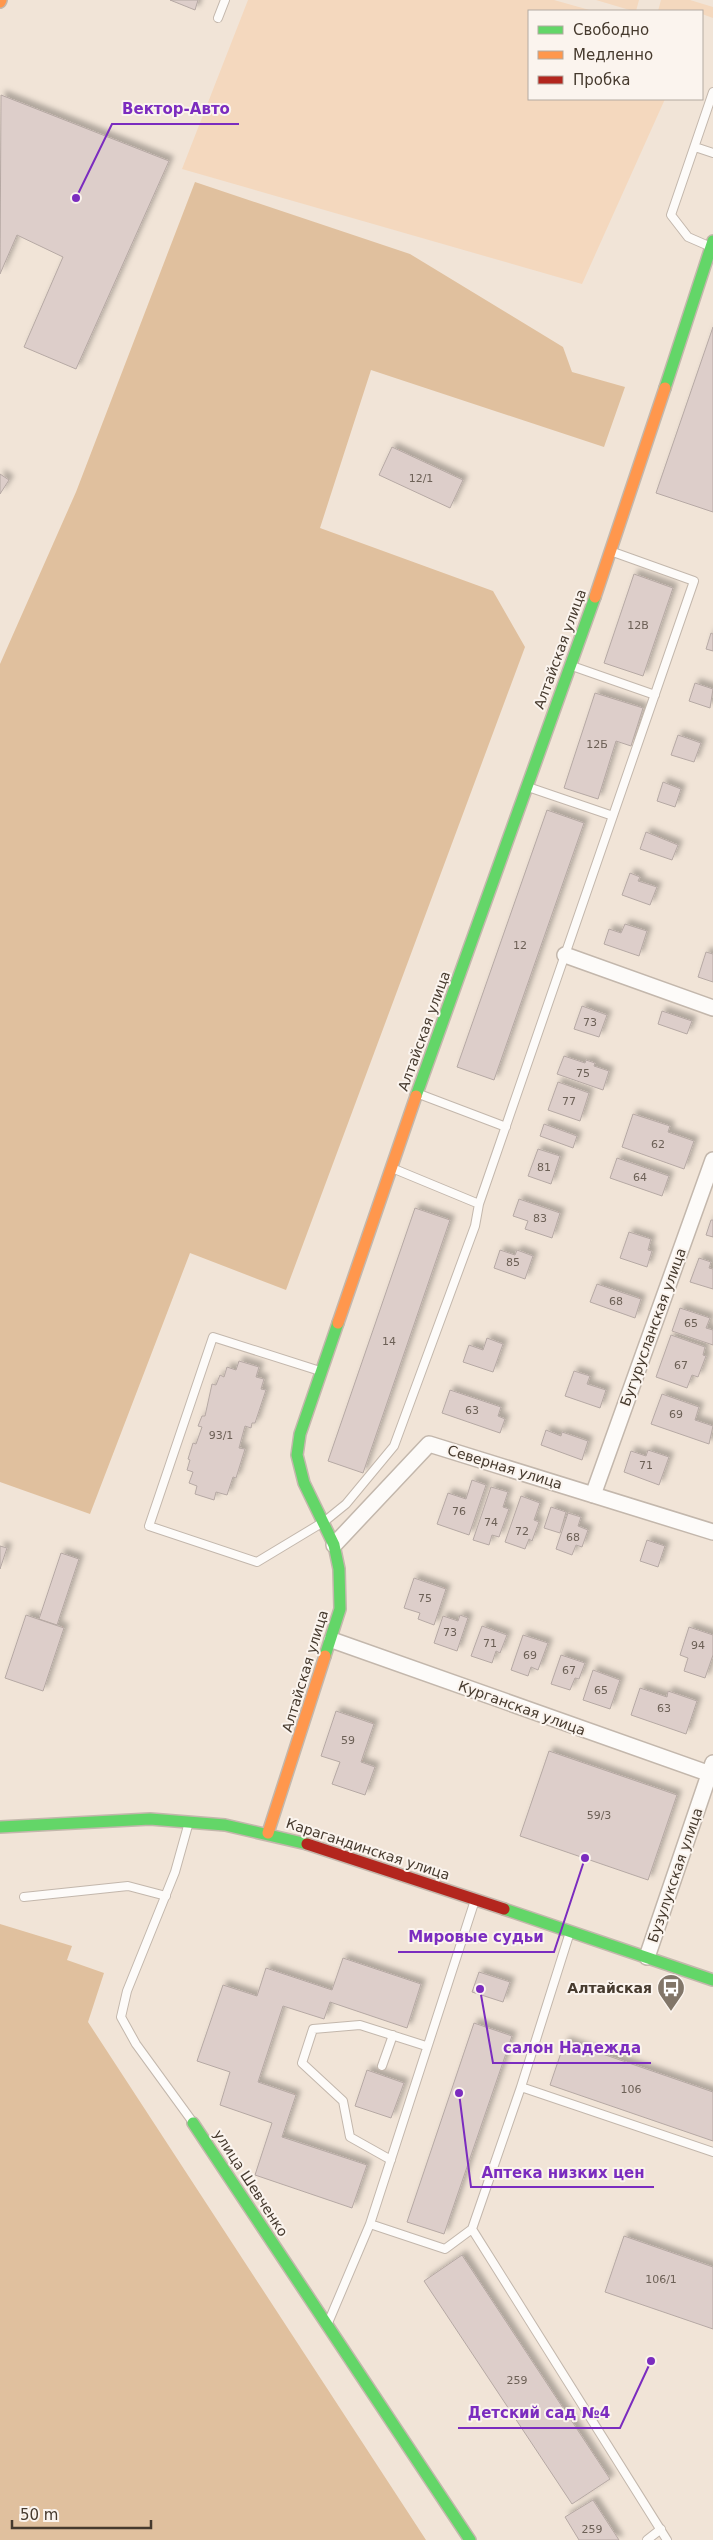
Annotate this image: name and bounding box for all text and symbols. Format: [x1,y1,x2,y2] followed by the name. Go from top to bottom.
[528,10,703,100] legend
[573,21,649,39] text: Свободно
[573,46,653,64] text: Медленно
[573,71,630,89] text: Пробка
[112,94,239,124] callout: Вектор-Авто
[122,100,230,118] text: Вектор-Авто
[409,472,433,485] house number: 12/1
[531,587,589,711] street label: Алтайская улица
[627,619,649,632] house number: 12В
[586,738,608,751] house number: 12Б
[513,939,527,952] house number: 12
[395,969,453,1093] street label: Алтайская улица
[583,1016,597,1029] house number: 73
[576,1067,590,1080] house number: 75
[562,1095,576,1108] house number: 77
[651,1138,665,1151] house number: 62
[537,1161,551,1174] house number: 81
[633,1171,647,1184] house number: 64
[533,1212,547,1225] house number: 83
[617,1246,689,1408] street label: Бугурусланская улица
[506,1256,520,1269] house number: 85
[609,1295,623,1308] house number: 68
[684,1317,698,1330] house number: 65
[382,1335,396,1348] house number: 14
[674,1359,688,1372] house number: 67
[465,1404,479,1417] house number: 63
[669,1408,683,1421] house number: 69
[209,1429,233,1442] house number: 93/1
[446,1442,564,1492] street label: Северная улица
[639,1459,653,1472] house number: 71
[452,1505,466,1518] house number: 76
[484,1516,498,1529] house number: 74
[515,1525,529,1538] house number: 72
[566,1531,580,1544] house number: 68
[418,1592,432,1605] house number: 75
[279,1608,331,1734] street label: Алтайская улица
[443,1626,457,1639] house number: 73
[483,1637,497,1650] house number: 71
[691,1639,705,1652] house number: 94
[523,1649,537,1662] house number: 69
[562,1664,576,1677] house number: 67
[456,1678,588,1738] street label: Курганская улица
[594,1684,608,1697] house number: 65
[657,1702,671,1715] house number: 63
[341,1734,355,1747] house number: 59
[644,1806,706,1944] street label: Бузулукская улица
[587,1809,611,1822] house number: 59/3
[284,1815,452,1883] street label: Карагандинская улица
[398,1922,554,1952] callout: Мировые судьи
[408,1928,544,1946] text: Мировые судьи
[656,1973,686,2012] bus stop icon: Алтайская
[567,1980,652,1996] place label: Алтайская
[493,2033,651,2063] callout: салон Надежда
[503,2039,641,2057] text: салон Надежда
[621,2083,642,2096] house number: 106
[211,2127,291,2239] street label: улица Шевченко
[471,2157,654,2187] callout: Аптека низких цен
[481,2164,645,2182] text: Аптека низких цен
[645,2273,677,2286] house number: 106/1
[507,2374,528,2387] house number: 259
[458,2398,620,2428] callout: Детский сад №4
[468,2404,610,2422] text: Детский сад №4
[12,2498,151,2530] scale bar
[20,2506,58,2524] text: 50 m
[582,2523,603,2536] house number: 259

